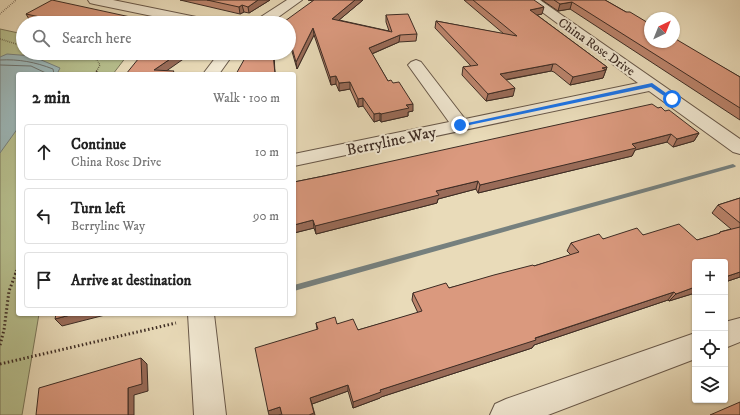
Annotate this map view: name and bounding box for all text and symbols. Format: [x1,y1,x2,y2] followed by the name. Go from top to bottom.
[644,12,680,48] north arrow
[555,14,638,79] street label: China Rose Drive
[16,16,296,60] search box
[30,27,52,49] icon: search
[62,29,131,48] text: Search here
[32,87,70,109] text: 2 min
[213,90,280,106] text: Walk · 100 m
[663,90,681,108] route start
[451,116,469,134] route end
[344,122,438,160] street label: Berryline Way
[71,135,126,154] text: Continue
[33,141,55,163] icon: ahead
[255,144,279,160] text: 10 m
[71,154,161,170] text: China Rose Drive
[71,199,125,218] text: Turn left
[33,205,55,227] icon: left
[253,208,279,224] text: 90 m
[71,218,145,234] text: Berryline Way
[692,259,728,403] map controls
[692,259,728,295] button: +
[33,269,55,291] icon: arrive
[71,271,191,290] text: Arrive at destination
[692,295,728,331] button: −
[692,331,728,367] button: locate
[692,367,728,403] button: layers

